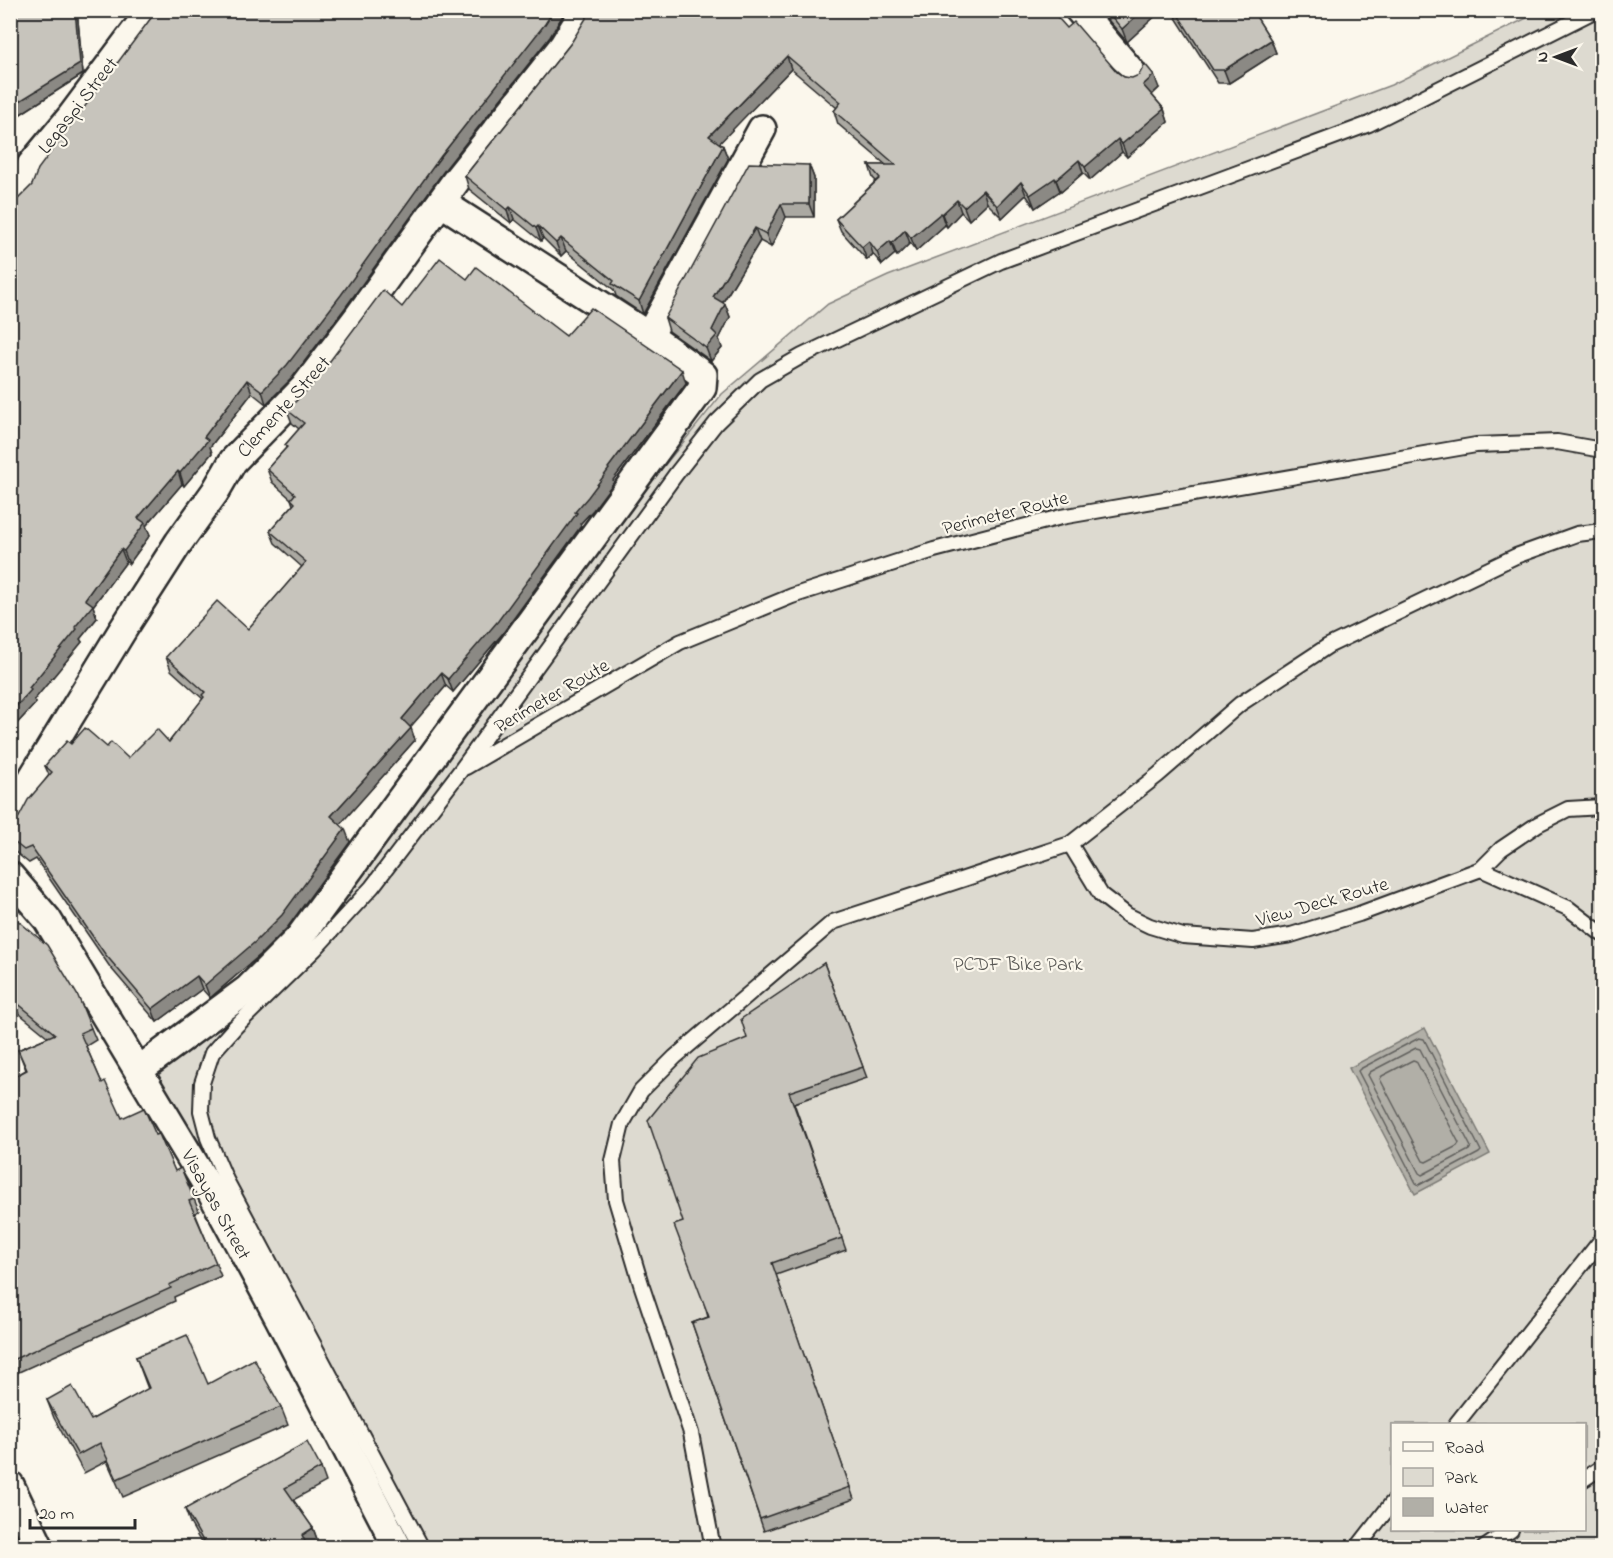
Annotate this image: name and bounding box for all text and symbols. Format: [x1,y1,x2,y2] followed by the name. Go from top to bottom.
[1526,27,1586,87] north arrow
[1531,51,1555,62] text: N
[32,52,127,162] street label: Legaspi Street
[231,350,339,465] street label: Clemente Street
[939,485,1072,544] street label: Perimeter Route
[489,652,615,742] street label: Perimeter Route
[1252,871,1392,936] street label: View Deck Route
[953,951,1083,980] park label: PCDF Bike Park
[172,1144,257,1266] street label: Visayas Street
[1391,1423,1586,1531] legend
[1445,1436,1484,1462] text: Road
[1445,1466,1478,1492] text: Park
[30,1492,135,1530] scale bar
[1445,1496,1489,1522] text: Water
[39,1502,74,1528] text: 20 m

